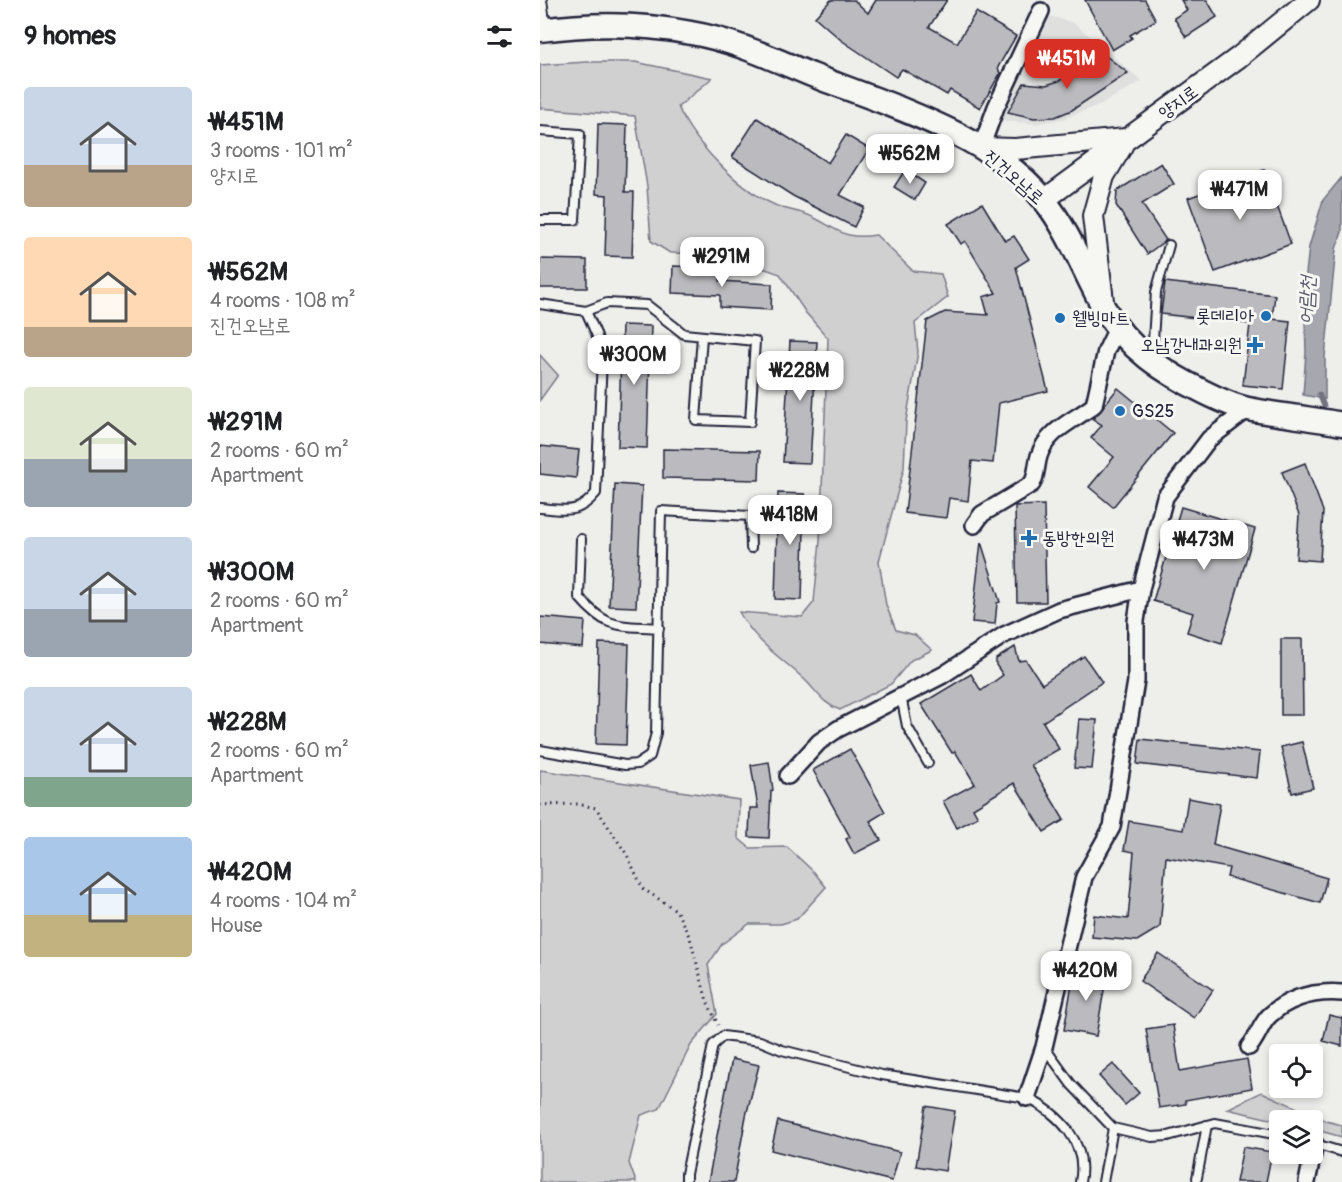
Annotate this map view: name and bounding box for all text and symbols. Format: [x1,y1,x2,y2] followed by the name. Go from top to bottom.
[24,20,116,52] text: 9 homes
[483,20,516,53] icon: filters
[1025,39,1109,90] pin: ₩451M
[1039,46,1095,71] text: ₩451M
[1154,80,1203,124] street label: 양지로
[210,106,284,138] text: ₩451M
[72,111,144,183] icon: home
[868,134,952,185] pin: ₩562M
[210,138,353,163] text: 3 rooms · 101 m²
[880,141,940,166] text: ₩562M
[979,145,1049,210] street label: 진건오남로
[210,163,258,188] text: 양지로
[1198,170,1282,221] pin: ₩471M
[1212,177,1268,202] text: ₩471M
[680,237,764,288] pin: ₩291M
[694,244,750,269] text: ₩291M
[210,256,288,288] text: ₩562M
[72,261,144,333] icon: home
[1293,273,1320,325] water label: 어람천
[210,288,356,313] text: 4 rooms · 108 m²
[1196,305,1255,328] place label: 롯데리아
[1072,307,1130,330] place label: 웰빙마트
[1259,309,1273,323] marker: 롯데리아
[1053,311,1067,325] marker: 웰빙마트
[210,313,290,338] text: 진건오남로
[1141,334,1242,357] place label: 오남강내과의원
[592,335,676,386] pin: ₩300M
[1246,336,1264,354] marker: 오남강내과의원
[602,342,666,367] text: ₩300M
[758,351,842,402] pin: ₩228M
[771,358,829,383] text: ₩228M
[1132,400,1174,423] place label: GS25
[1113,404,1127,418] marker: GS25
[210,406,282,438] text: ₩291M
[72,411,144,483] icon: home
[210,438,349,463] text: 2 rooms · 60 m²
[210,463,303,488] text: Apartment
[748,495,832,546] pin: ₩418M
[762,502,818,527] text: ₩418M
[1162,520,1246,571] pin: ₩473M
[1042,527,1114,550] place label: 동방한의원
[1174,527,1234,552] text: ₩473M
[1020,529,1038,547] marker: 동방한의원
[210,556,294,588] text: ₩300M
[72,561,144,633] icon: home
[210,588,349,613] text: 2 rooms · 60 m²
[210,613,303,638] text: Apartment
[210,706,287,738] text: ₩228M
[72,711,144,783] icon: home
[210,738,349,763] text: 2 rooms · 60 m²
[210,763,303,788] text: Apartment
[210,856,292,888] text: ₩420M
[72,861,144,933] icon: home
[210,888,357,913] text: 4 rooms · 104 m²
[210,913,262,938] text: House
[1044,951,1128,1002] pin: ₩420M
[1055,958,1117,983] text: ₩420M
[1269,1044,1323,1164] map controls
[1269,1044,1323,1098] button: locate
[1269,1110,1323,1164] button: layers

